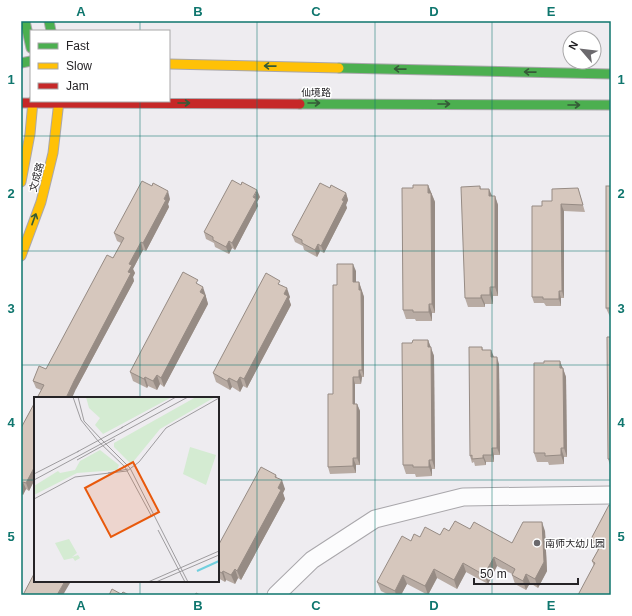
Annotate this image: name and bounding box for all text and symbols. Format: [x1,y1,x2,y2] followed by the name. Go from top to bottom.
[76,4,86,19] text: A
[193,4,203,19] text: B
[311,4,321,19] text: C
[429,4,439,19] text: D
[547,4,556,19] text: E
[30,30,170,102] legend
[562,30,602,70] north arrow
[66,39,90,53] text: Fast
[566,39,580,52] text: N
[66,59,92,73] text: Slow
[264,63,277,70] one-way arrow
[394,65,407,73] one-way arrow
[524,68,537,76] one-way arrow
[7,72,15,87] text: 1
[617,72,625,87] text: 1
[66,79,89,93] text: Jam
[301,87,331,98] street label: 仙境路
[177,99,190,106] one-way arrow
[307,99,320,107] one-way arrow
[437,100,450,108] one-way arrow
[567,101,580,109] one-way arrow
[27,161,46,193] street label: 文成路
[7,186,15,201] text: 2
[617,186,625,201] text: 2
[31,214,39,226] one-way arrow
[7,301,15,316] text: 3
[617,301,625,316] text: 3
[34,397,219,582] inset map
[7,415,15,430] text: 4
[617,415,625,430] text: 4
[7,529,15,544] text: 5
[617,529,625,544] text: 5
[532,538,542,548] marker: 南师大幼儿园
[545,538,605,549] place label: 南师大幼儿园
[474,560,578,586] scale bar
[480,567,507,581] text: 50 m
[76,598,86,613] text: A
[193,598,203,613] text: B
[311,598,321,613] text: C
[429,598,439,613] text: D
[547,598,556,613] text: E

